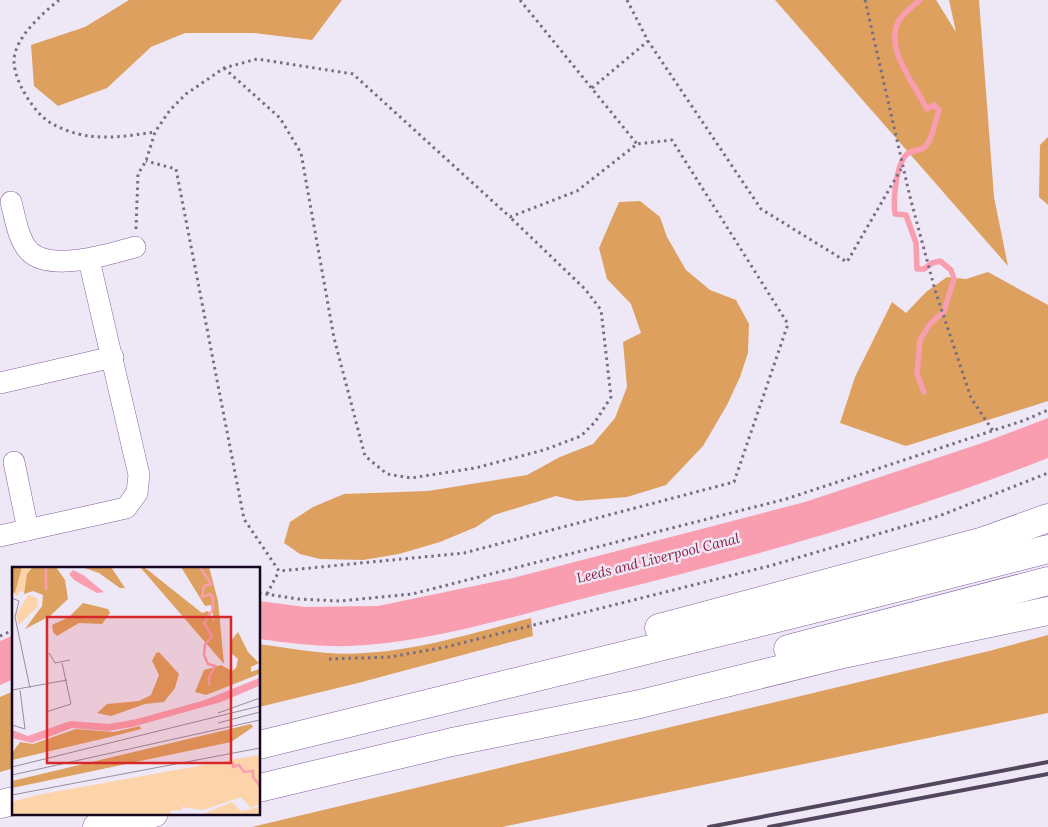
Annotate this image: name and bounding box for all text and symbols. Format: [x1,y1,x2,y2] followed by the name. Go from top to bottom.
[575,529,741,587] water label: Leeds and Liverpool Canal
[12,567,260,814] inset map

